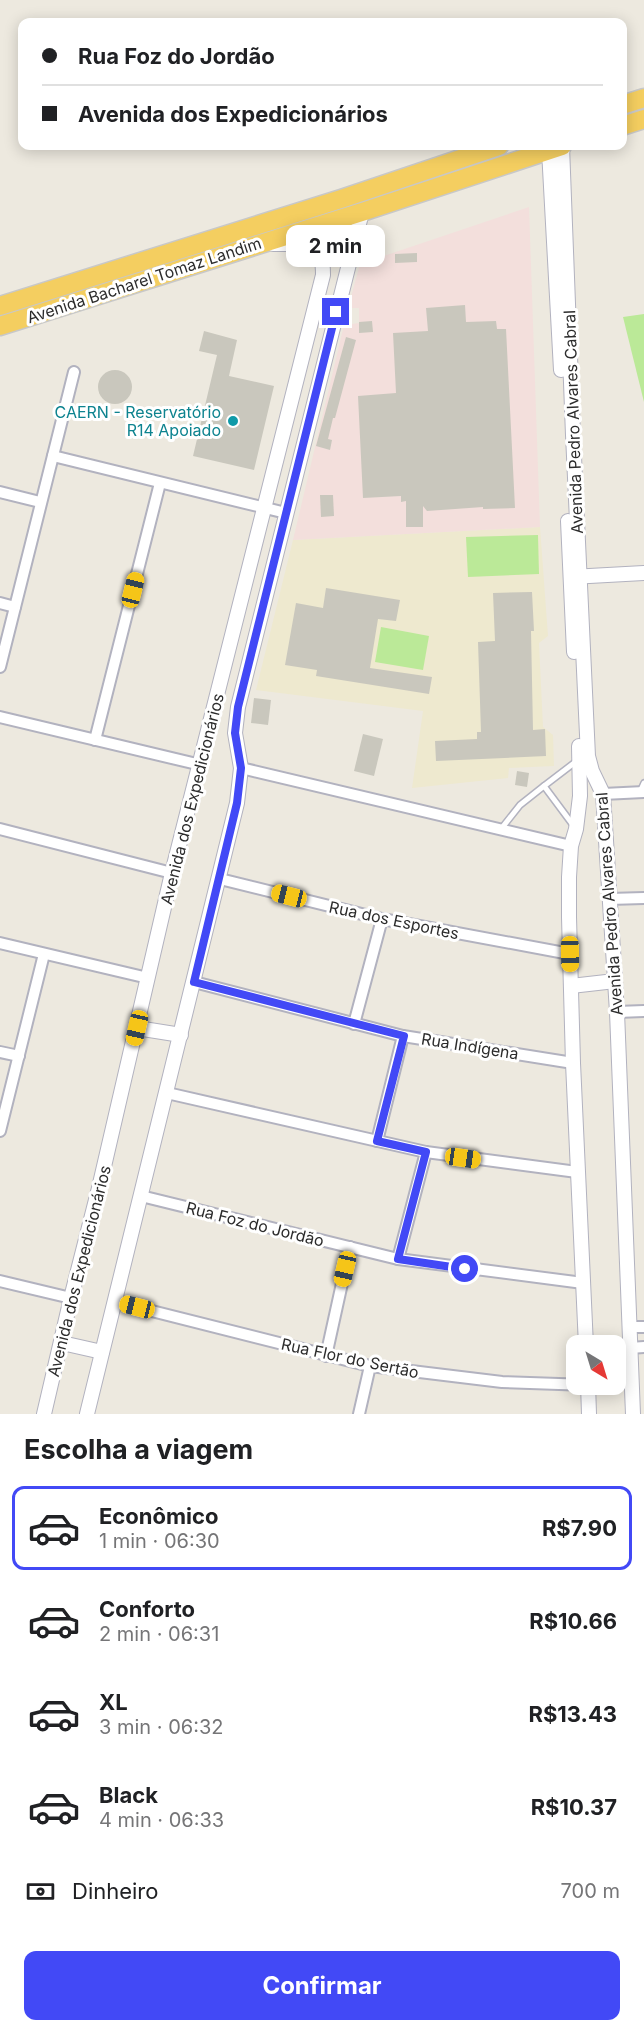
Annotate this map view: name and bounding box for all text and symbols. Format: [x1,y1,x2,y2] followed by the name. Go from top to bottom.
[78,43,275,69] text: Rua Foz do Jordão
[78,101,388,127] text: Avenida dos Expedicionários
[286,225,386,267] callout: 2 min
[24,233,264,327] street label: Avenida Bacharel Tomaz Landim
[309,234,362,258] text: 2 min
[322,298,349,325] route end
[559,310,587,534] street label: Avenida Pedro Alvares Cabral
[55,402,221,440] place label: CAERN - Reservatório R14 Apoiado
[226,414,240,428] marker: CAERN - Reservatório R14 Apoiado
[120,570,146,610] car
[156,691,228,907] street label: Avenida dos Expedicionários
[591,792,627,1016] street label: Avenida Pedro Alvares Cabral
[269,883,309,909] car
[327,896,461,944] street label: Rua dos Esportes
[561,936,579,972] car
[124,1008,150,1048] car
[420,1028,520,1064] street label: Rua Indígena
[444,1147,482,1169] car
[43,1163,115,1379] street label: Avenida dos Expedicionários
[184,1197,326,1251] street label: Rua Foz do Jordão
[332,1249,358,1289] car
[451,1255,478,1282] route start
[117,1294,157,1320] car
[279,1334,421,1382] street label: Rua Flor do Sertão
[566,1335,626,1395] north arrow
[566,1335,626,1395] map controls
[24,1433,253,1466] text: Escolha a viagem
[27,1501,81,1555] icon: car
[99,1503,218,1529] text: Econômico
[542,1515,617,1541] text: R$7.90
[99,1529,220,1553] text: 1 min · 06:30
[27,1594,81,1648] icon: car
[99,1596,195,1622] text: Conforto
[529,1608,617,1634] text: R$10.66
[99,1622,219,1646] text: 2 min · 06:31
[27,1687,81,1741] icon: car
[99,1689,128,1715] text: XL
[528,1701,617,1727] text: R$13.43
[99,1715,224,1739] text: 3 min · 06:32
[27,1780,81,1834] icon: car
[99,1782,158,1808] text: Black
[531,1794,617,1820] text: R$10.37
[99,1808,224,1832] text: 4 min · 06:33
[24,1875,57,1908] icon: cash
[72,1878,158,1904] text: Dinheiro
[561,1879,620,1903] text: 700 m
[24,1951,620,2020] button: Confirmar

